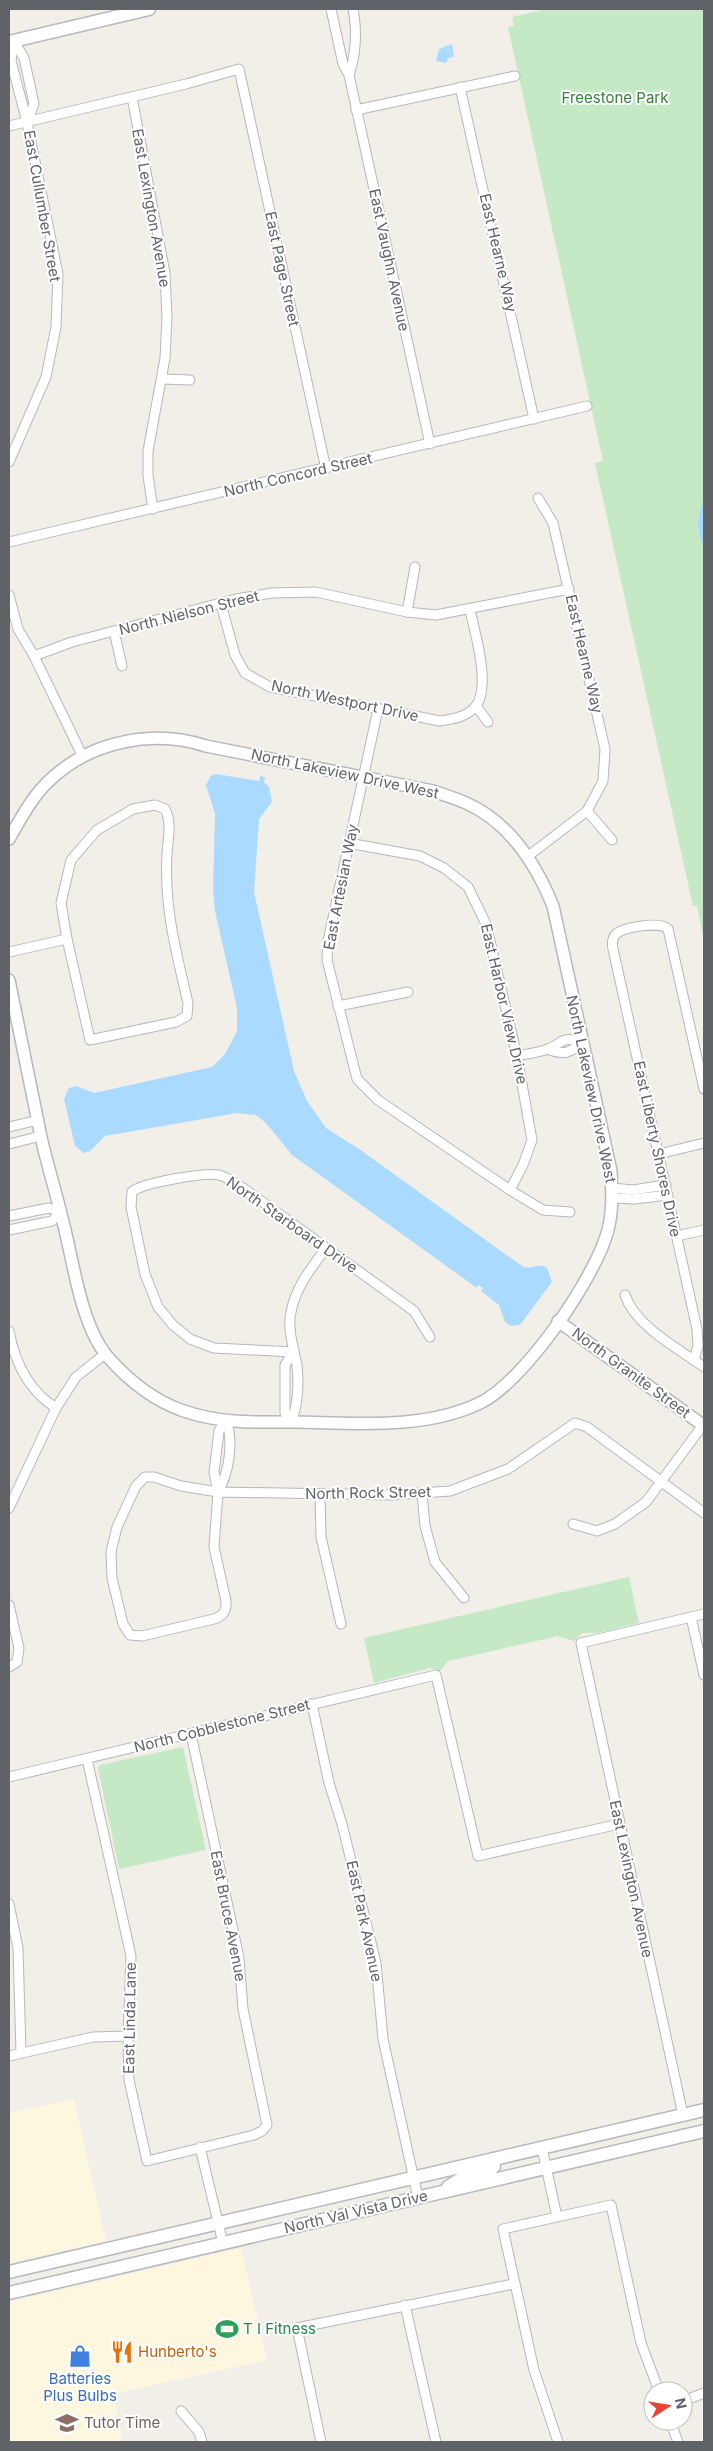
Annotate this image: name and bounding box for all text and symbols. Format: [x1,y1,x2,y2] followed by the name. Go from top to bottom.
[562,88,669,107] park label: Freestone Park
[128,127,175,289] street label: East Lexington Avenue
[20,129,65,283] street label: East Cullumber Street
[365,187,414,333] street label: East Vaughn Avenue
[476,192,522,315] street label: East Hearne Way
[261,210,304,328] street label: East Page Street
[222,448,374,501] street label: North Concord Street
[117,586,261,639] street label: North Nielson Street
[562,593,608,716] street label: East Hearne Way
[270,676,421,725] street label: North Westport Drive
[249,744,441,803] street label: North Lakeview Drive West
[319,822,362,952] street label: East Artesian Way
[477,922,532,1086] street label: East Harbor View Drive
[562,993,621,1185] street label: North Lakeview Drive West
[630,1059,685,1239] street label: East Liberty Shores Drive
[223,1172,362,1277] street label: North Starboard Drive
[568,1323,694,1422] street label: North Granite Street
[305,1482,431,1503] street label: North Rock Street
[132,1694,312,1757] street label: North Cobblestone Street
[605,1798,657,1960] street label: East Lexington Avenue
[206,1849,251,1983] street label: East Bruce Avenue
[342,1859,387,1983] street label: East Park Avenue
[119,1962,140,2074] street label: East Linda Lane
[282,2186,430,2237] street label: North Val Vista Drive
[214,2316,240,2342] sports icon: T I Fitness
[243,2319,316,2338] place label: T I Fitness
[109,2339,135,2365] restaurant icon: Hunberto's
[138,2342,217,2361] place label: Hunberto's
[67,2343,93,2369] shop icon: Batteries Plus Bulbs
[43,2369,117,2405] place label: Batteries Plus Bulbs
[643,2381,693,2431] north arrow
[672,2396,691,2410] text: N
[54,2410,80,2436] school or university icon: Tutor Time
[84,2413,160,2432] place label: Tutor Time

